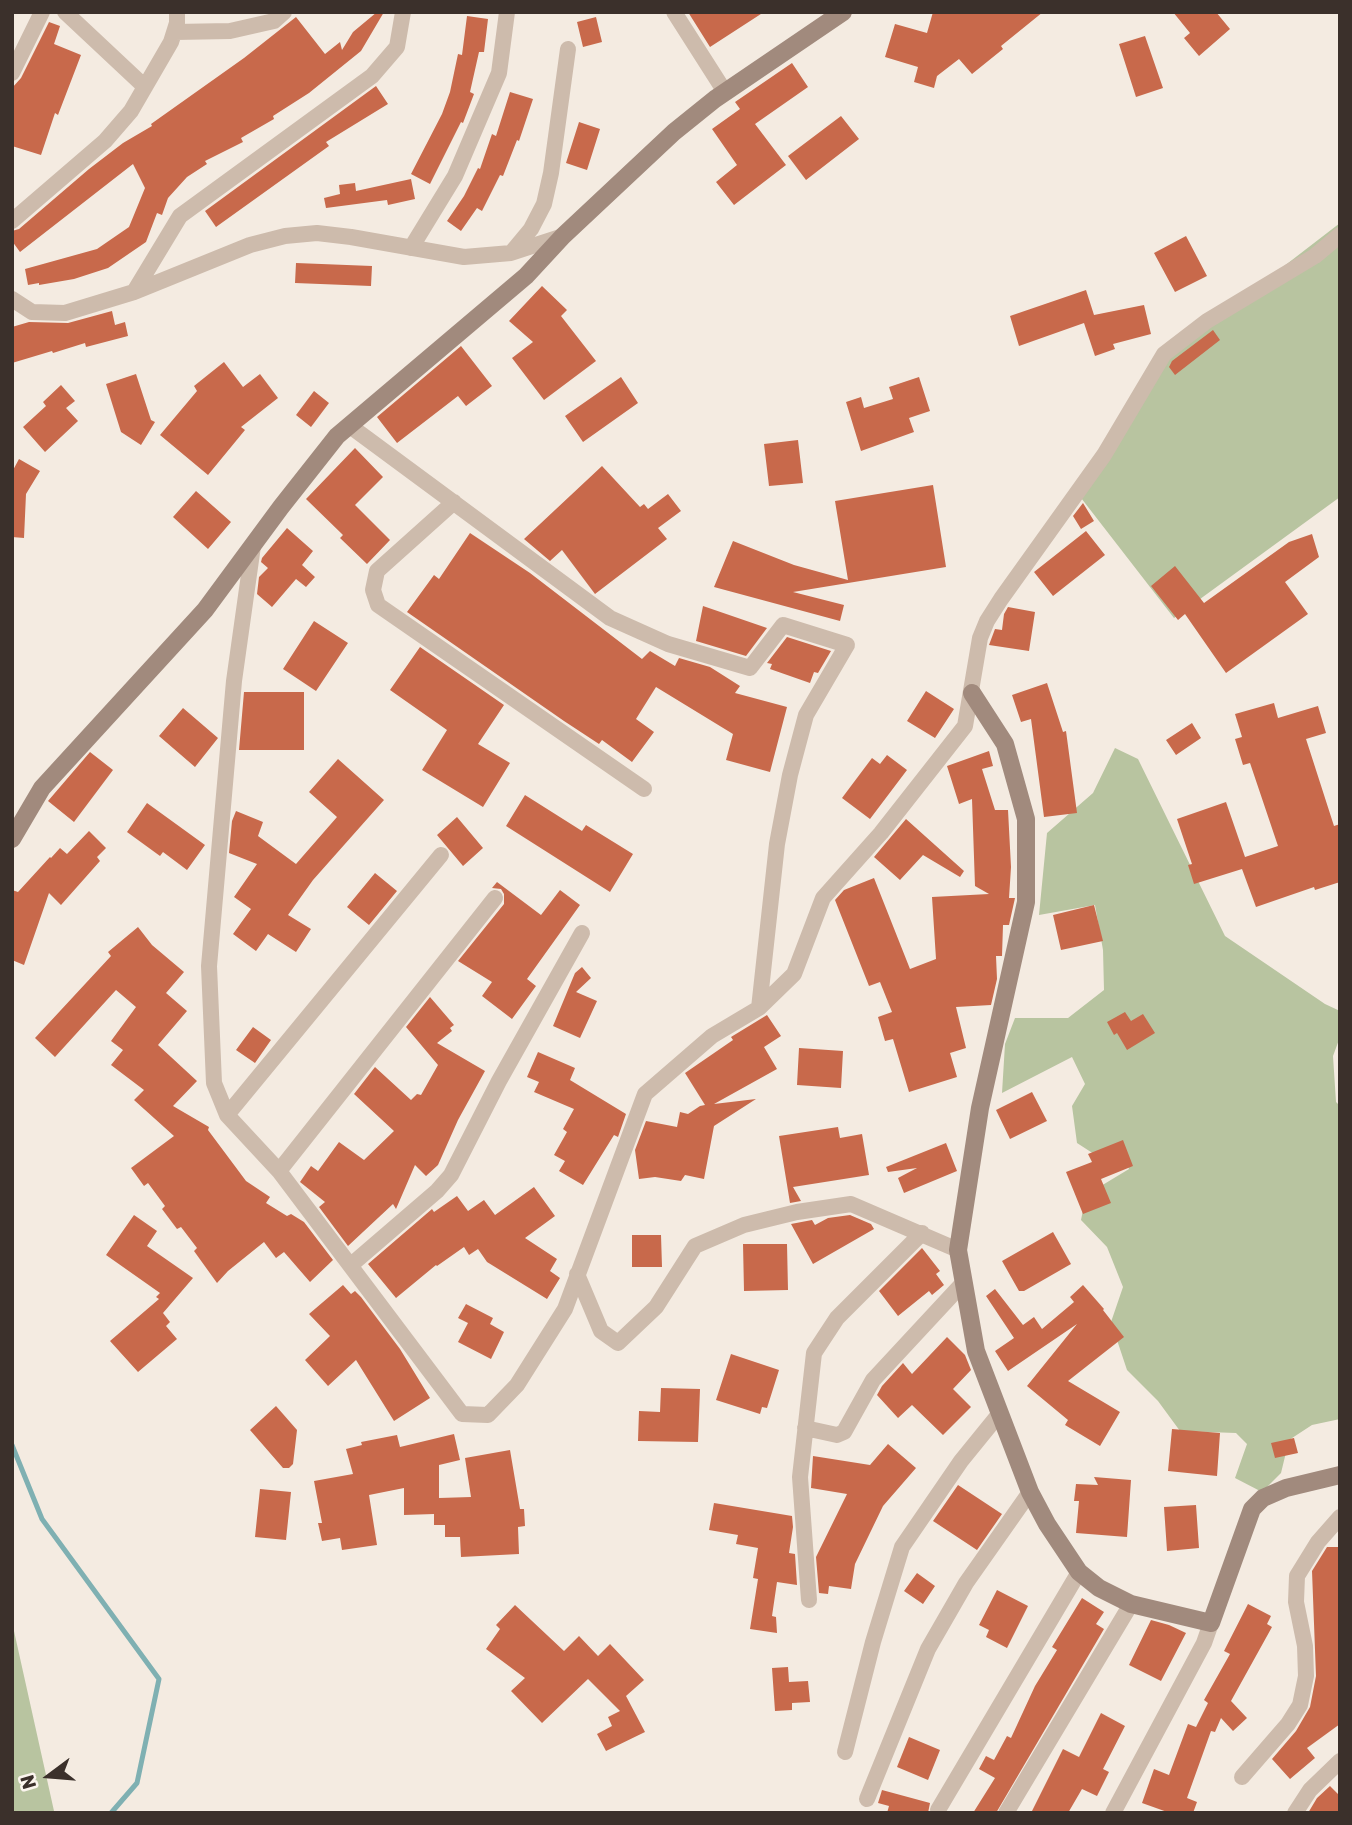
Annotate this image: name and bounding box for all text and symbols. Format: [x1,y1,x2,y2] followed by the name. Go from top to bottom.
[14,1741,84,1811] north arrow
[15,1772,41,1792] text: N

